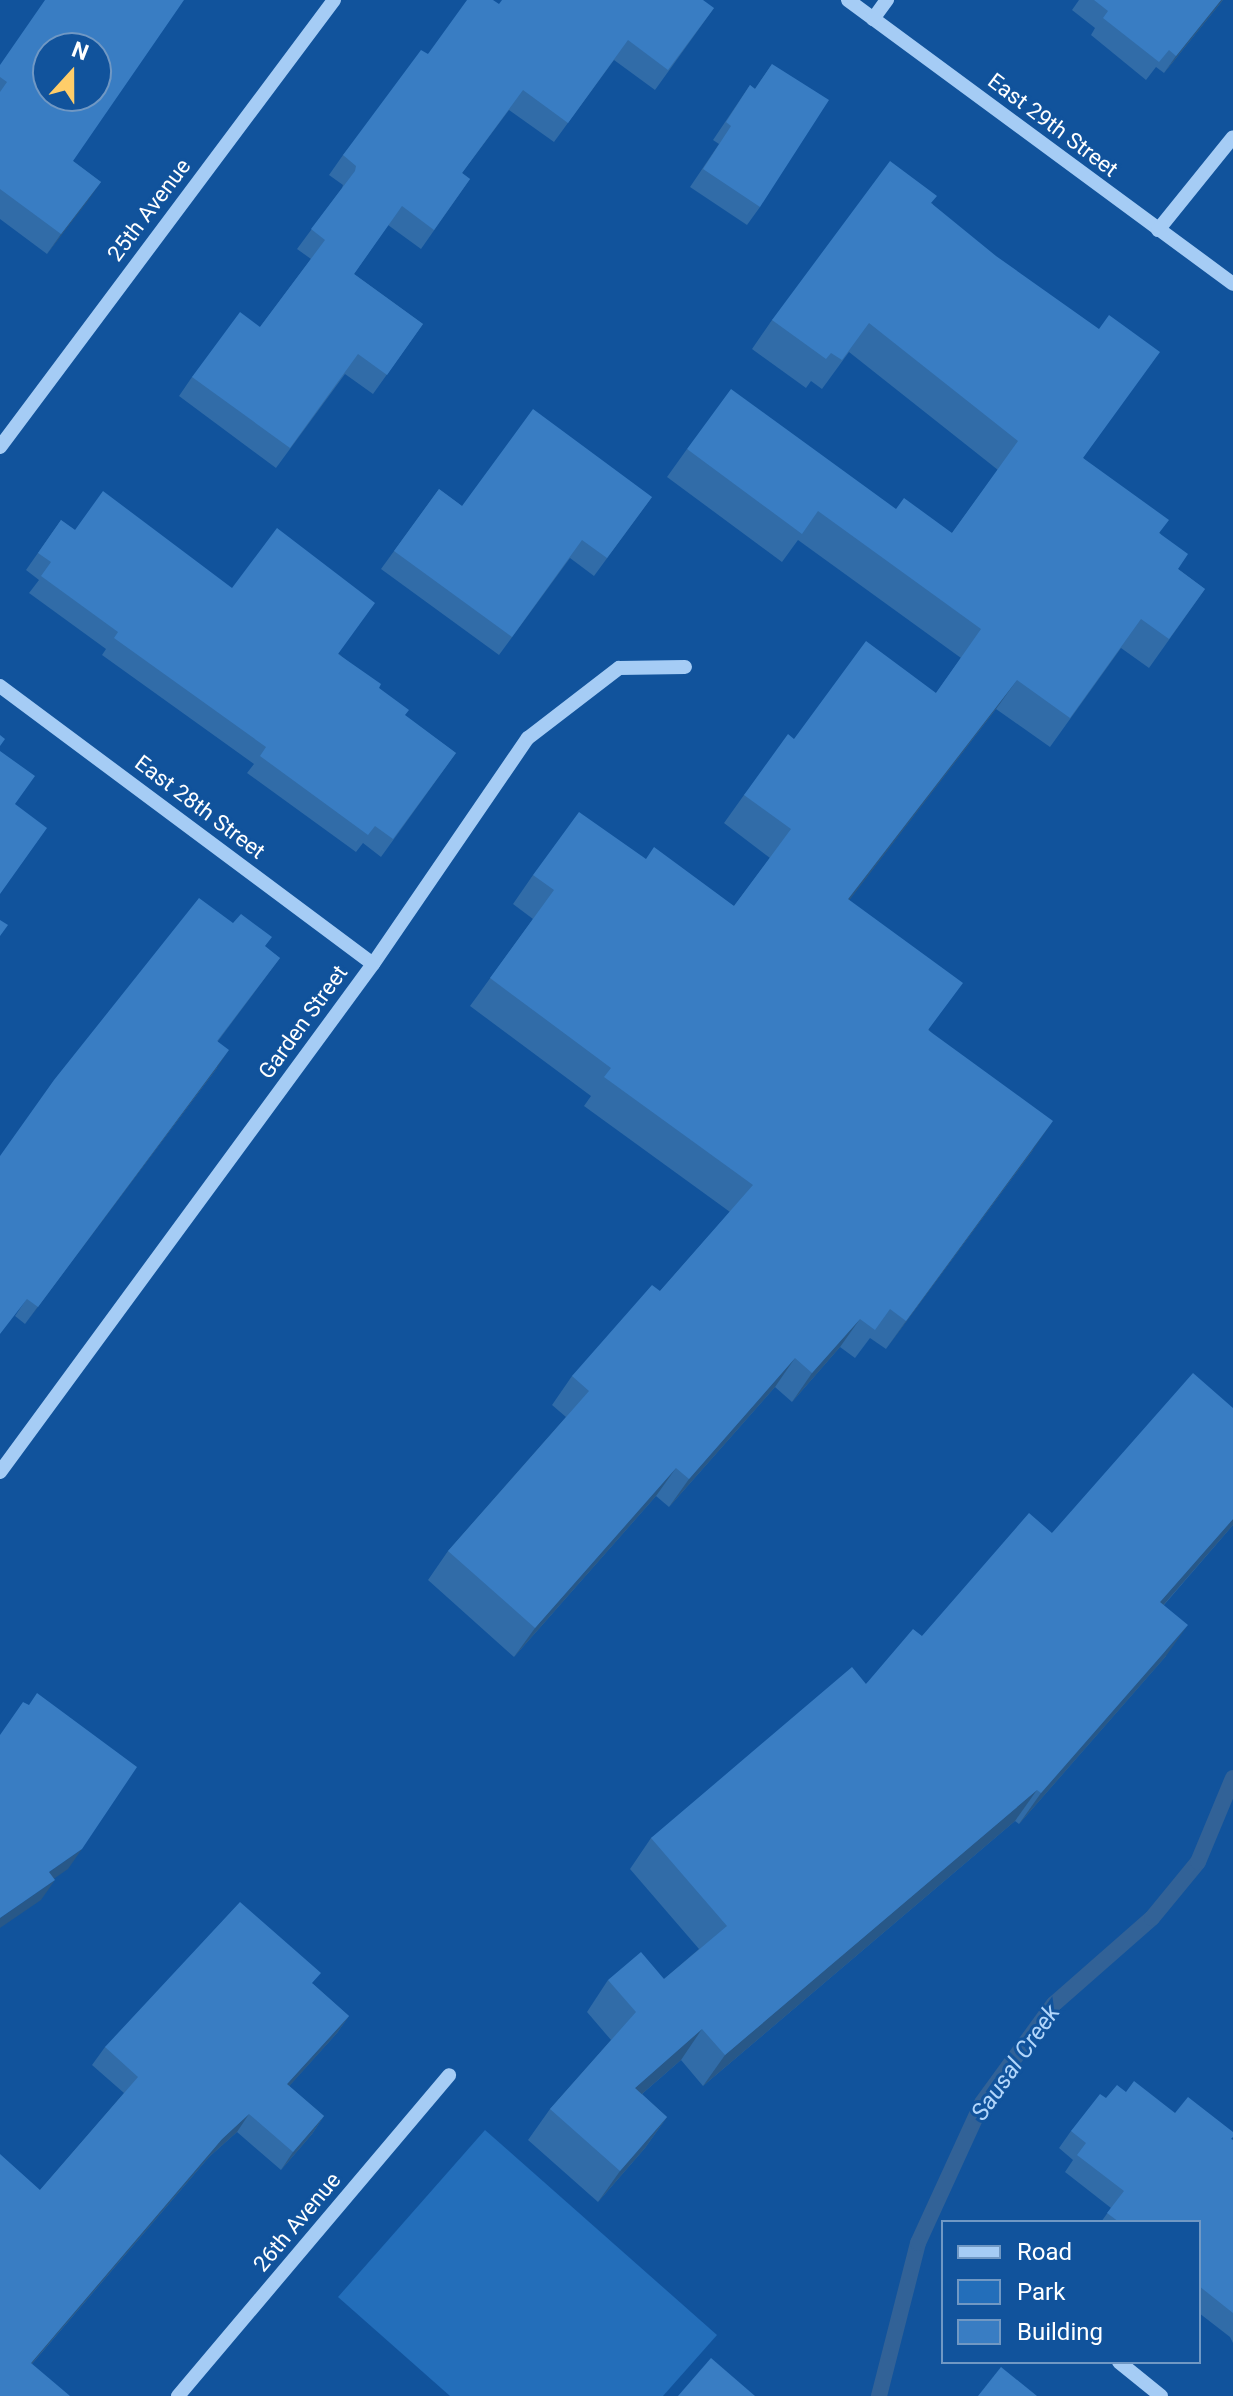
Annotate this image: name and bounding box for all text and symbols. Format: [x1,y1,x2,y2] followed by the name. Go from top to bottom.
[32,32,112,112] north arrow
[68,37,92,65] text: N
[983,68,1123,182] street label: East 29th Street
[102,154,196,266] street label: 25th Avenue
[130,750,270,864] street label: East 28th Street
[253,960,353,1084] street label: Garden Street
[966,2000,1066,2126] water label: Sausal Creek
[248,2167,346,2277] street label: 26th Avenue
[941,2220,1201,2364] legend
[1017,2238,1072,2266] text: Road
[1017,2278,1065,2306] text: Park
[1017,2318,1103,2346] text: Building

